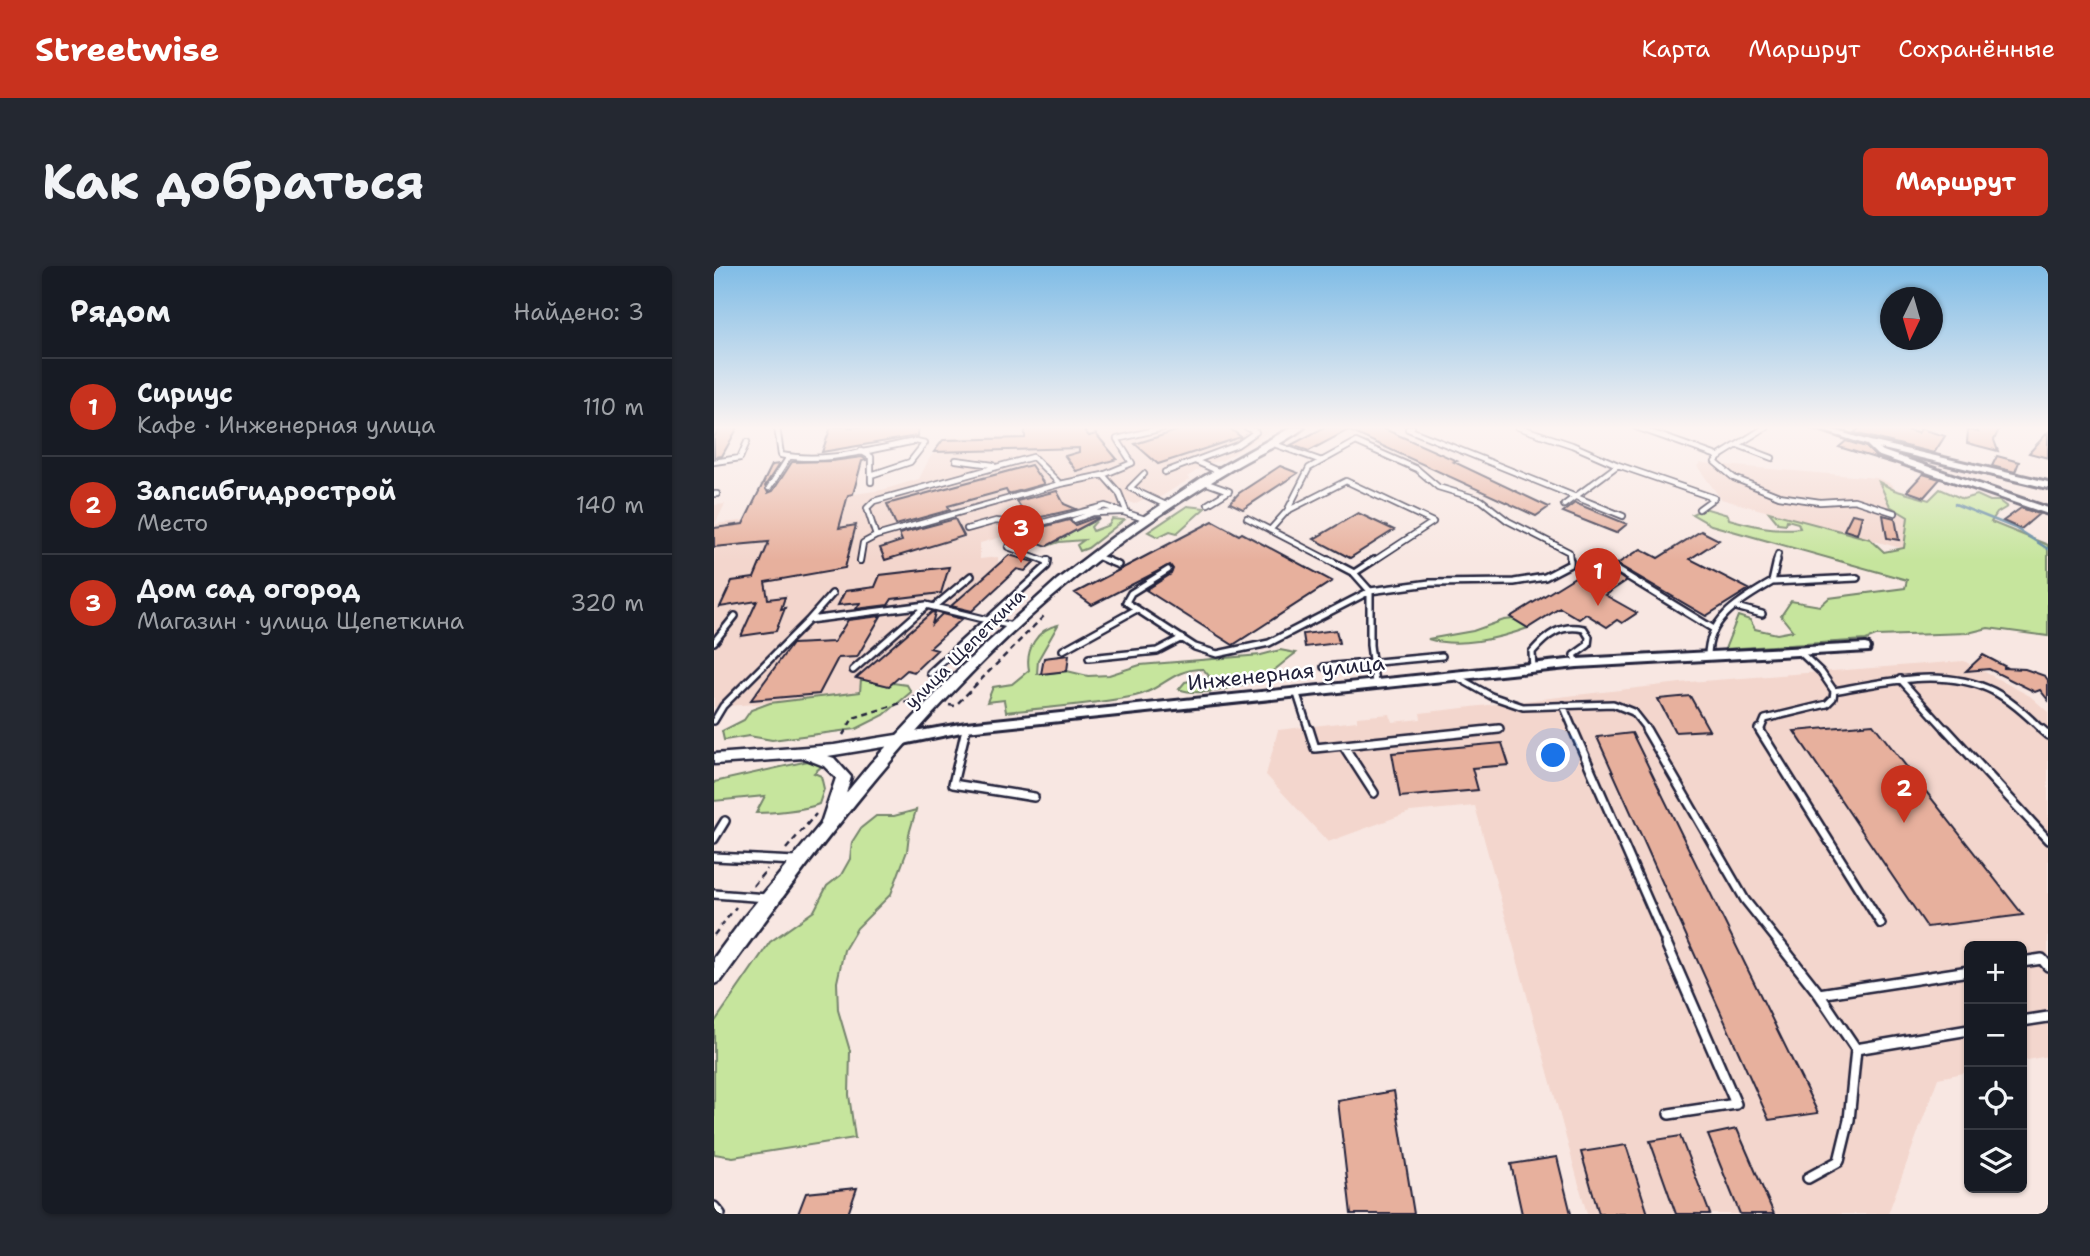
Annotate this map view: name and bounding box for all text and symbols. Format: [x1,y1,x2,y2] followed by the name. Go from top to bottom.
[35,27,219,72] text: Streetwise
[1642,33,1710,65] text: Карта
[1748,33,1860,65] text: Маршрут
[1898,33,2055,65] text: Сохранённые
[1863,148,2048,216] button: Маршрут
[42,149,424,215] text: Как добраться
[1880,287,1943,350] north arrow
[70,291,170,332] text: Рядом
[514,297,644,327] text: Найдено: 3
[137,375,233,410] text: Сириус
[88,392,98,422] text: 1
[582,392,644,422] text: 110 m
[137,410,435,440] text: Кафе · Инженерная улица
[137,473,396,508] text: Запсибгидрострой
[85,490,101,520] text: 2
[576,490,644,520] text: 140 m
[998,505,1044,563] pin: 3
[137,508,208,538] text: Место
[1575,548,1621,606] pin: 1
[137,571,360,606] text: Дом сад огород
[900,584,1030,714] street label: улица Щепеткина
[85,588,101,618] text: 3
[570,588,644,618] text: 320 m
[137,606,464,636] text: Магазин · улица Щепеткина
[1186,649,1386,697] street label: Инженерная улица
[1536,738,1570,772] your location
[1881,765,1927,823] pin: 2
[1964,941,2027,1193] map controls
[1964,941,2027,1004] button: +
[1964,1004,2027,1067] button: −
[1964,1067,2027,1130] button: locate
[1964,1130,2027,1193] button: layers

